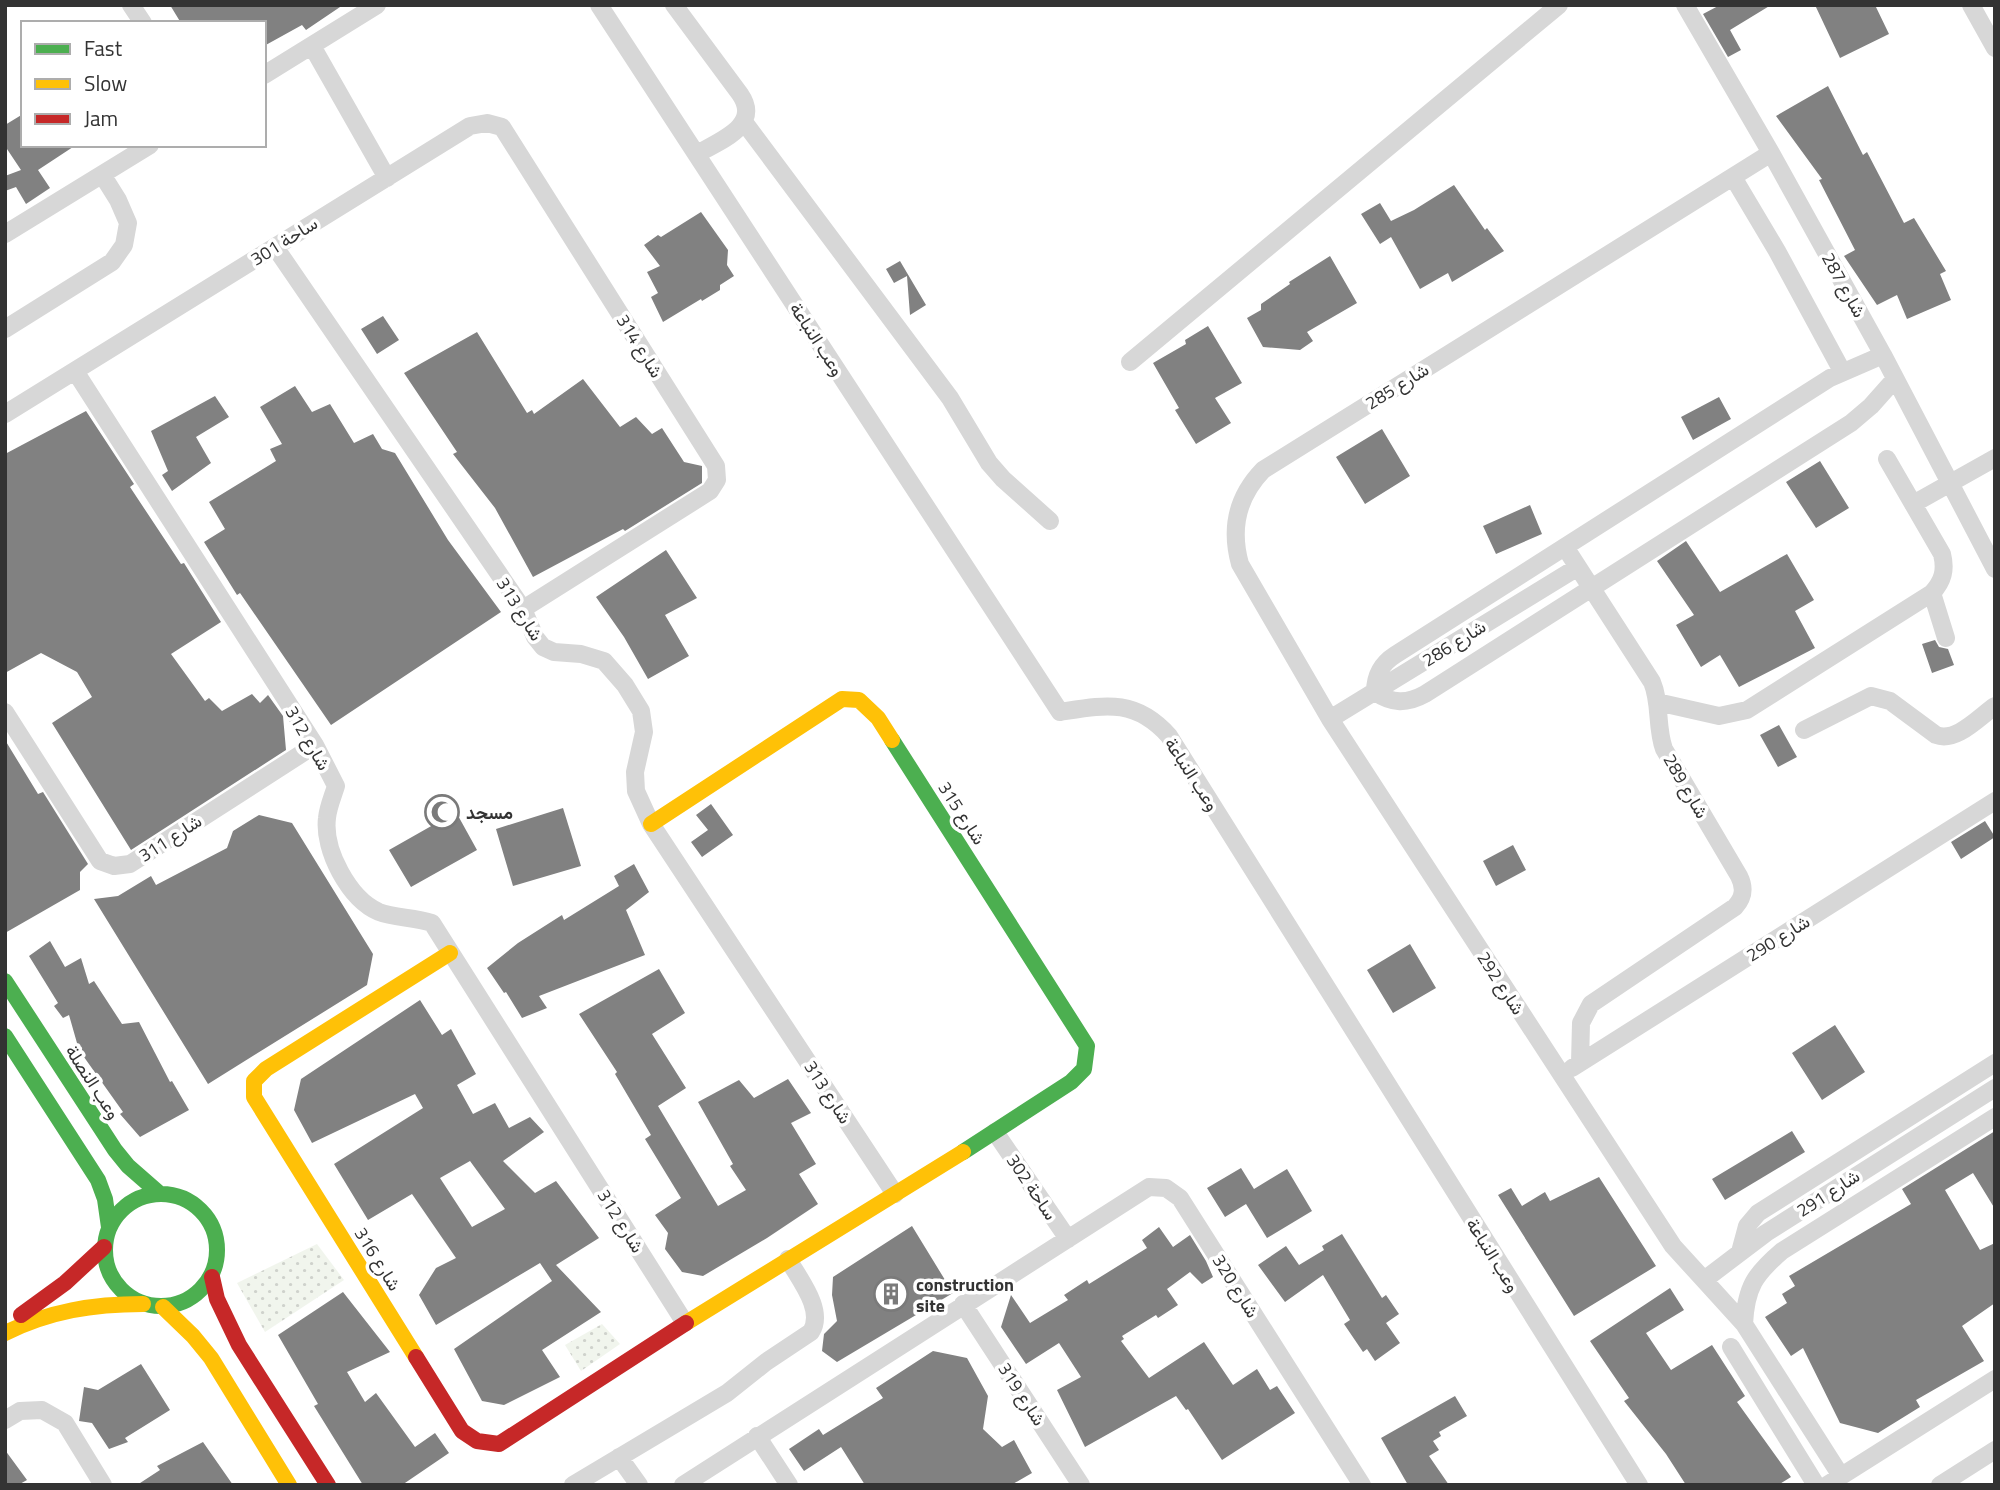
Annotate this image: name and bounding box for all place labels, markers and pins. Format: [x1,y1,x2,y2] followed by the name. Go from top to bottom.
[423,793,461,831] mosque icon: مسجد
[466,799,513,826] place label: مسجد
[916,1271,1014,1319] place label: construction site
[872,1275,910,1313] building icon: construction site

